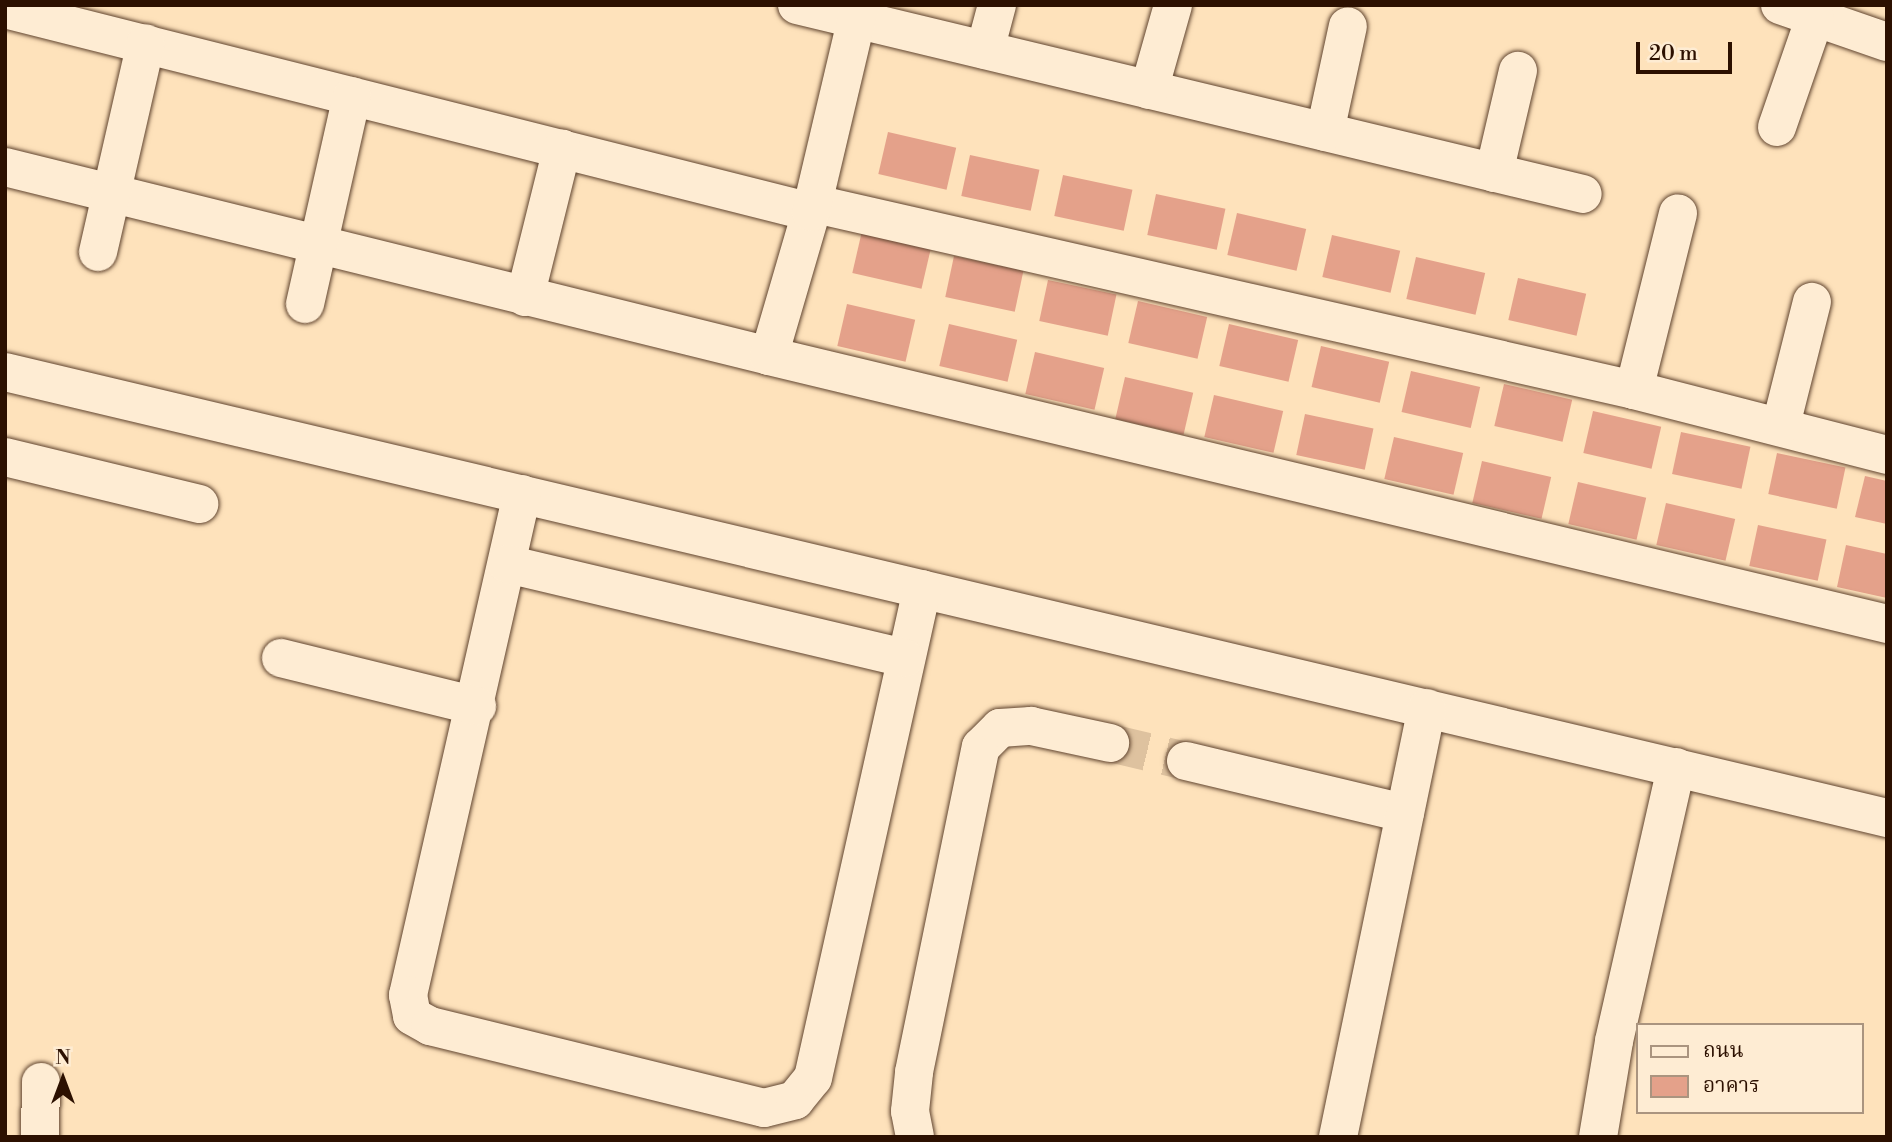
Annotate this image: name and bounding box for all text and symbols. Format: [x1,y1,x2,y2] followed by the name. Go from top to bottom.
[1640,28,1736,72] scale bar
[1649,41,1698,67] text: 20 m
[1636,1023,1864,1114] legend
[1703,1038,1744,1064] text: ถนน
[28,1044,98,1114] north arrow
[55,1046,71,1070] text: N
[1703,1073,1760,1099] text: อาคาร

